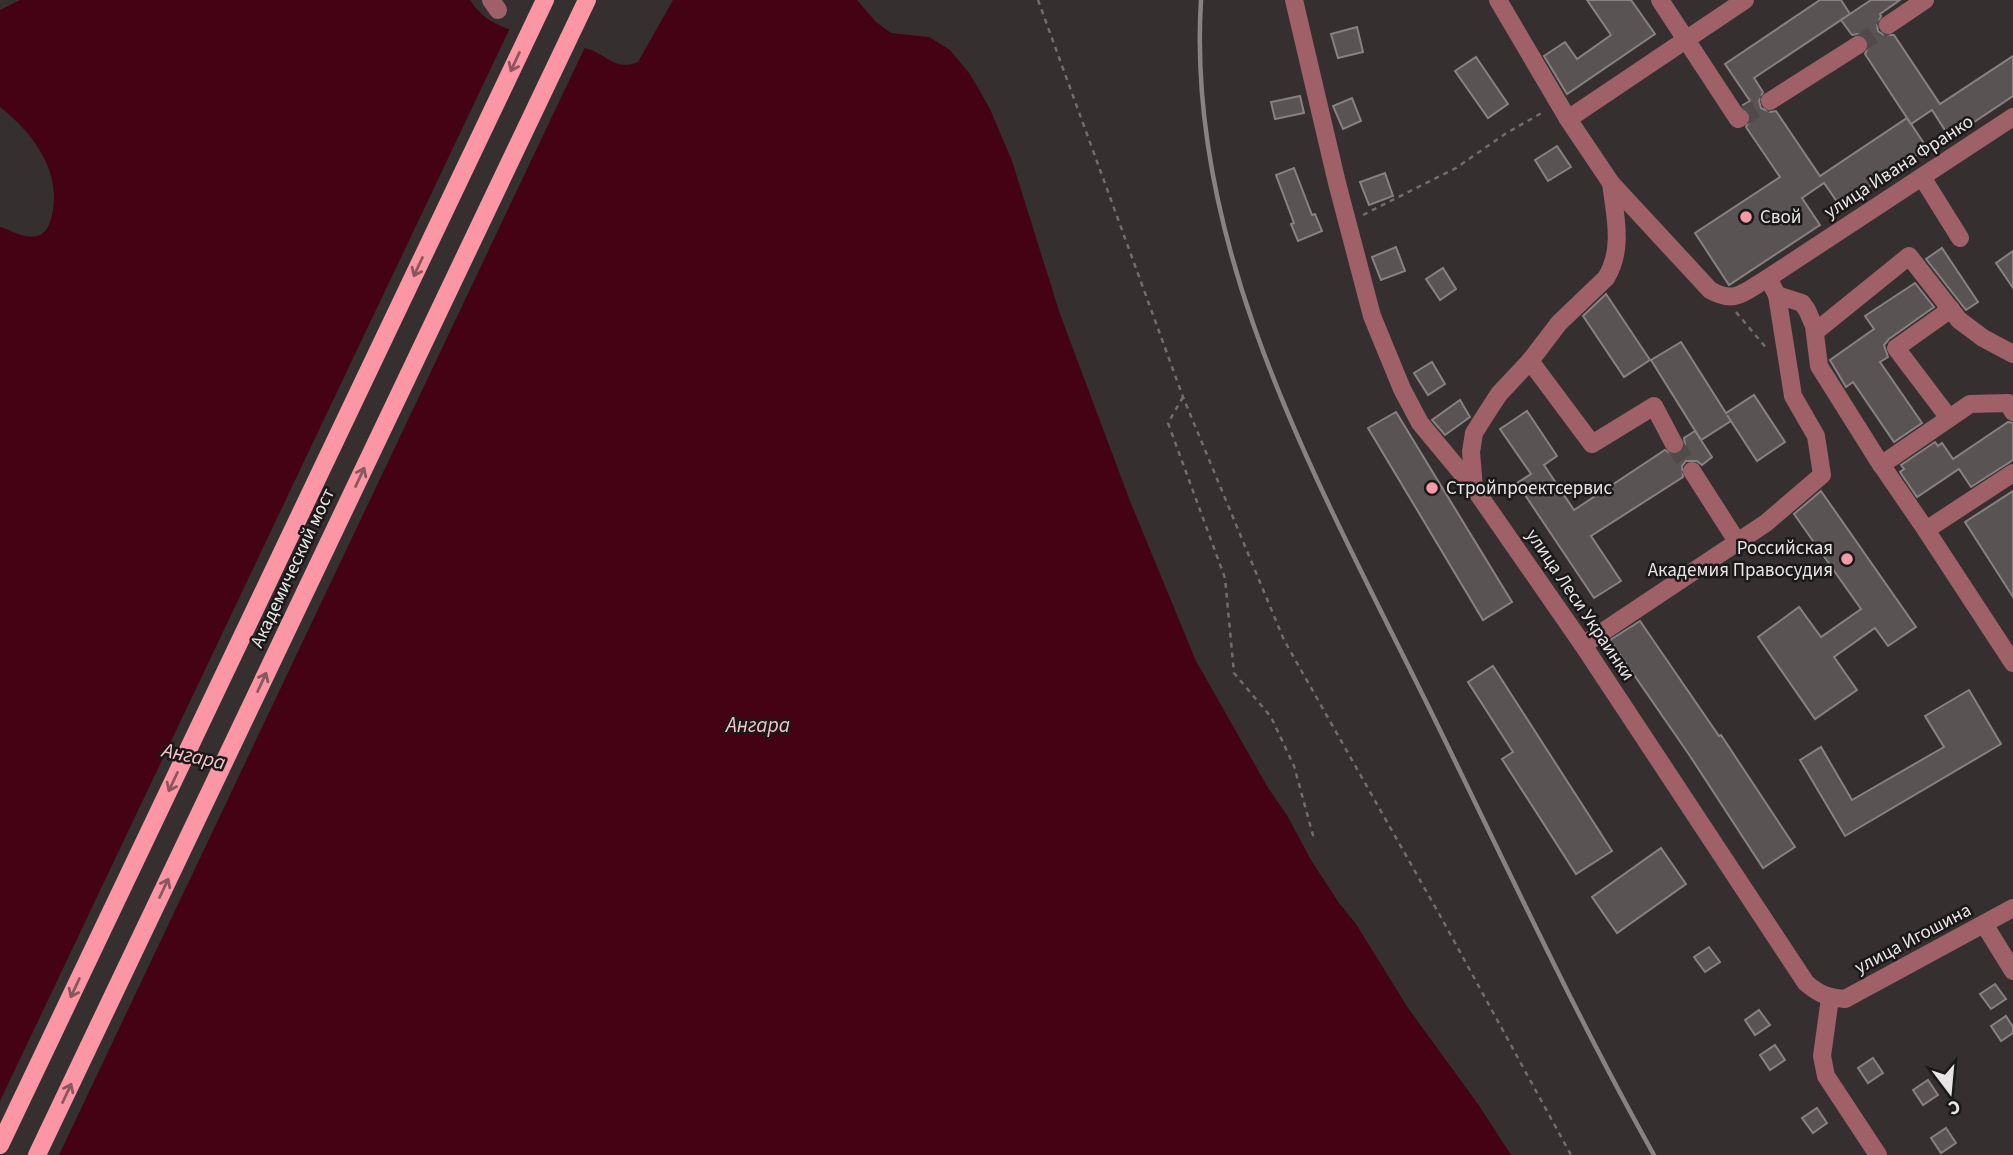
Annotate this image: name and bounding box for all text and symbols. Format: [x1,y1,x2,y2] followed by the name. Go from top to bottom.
[508,51,522,72] one-way arrow
[1819,109,1979,225] street label: улица Ивана Франко
[1760,204,1802,231] place label: Свой
[1738,209,1754,225] marker: Свой
[410,256,424,277] one-way arrow
[354,467,367,488] one-way arrow
[1446,475,1613,502] place label: Стройпроектсервис
[1424,480,1440,496] marker: Стройпроектсервис
[244,483,342,652] street label: Академический мост
[1519,524,1641,686] street label: улица Леси Украинки
[1648,535,1833,584] place label: Российская Академия Правосудия
[1839,551,1855,567] marker: Российская Академия Правосудия
[256,672,269,693] one-way arrow
[724,710,790,740] water label: Ангара
[158,734,228,777] water label: Ангара
[165,771,179,792] one-way arrow
[158,878,172,899] one-way arrow
[1850,897,1976,981] street label: улица Игошина
[68,977,81,998] one-way arrow
[1915,1057,1985,1127] north arrow
[61,1083,74,1104] one-way arrow
[1945,1092,1963,1121] text: С

